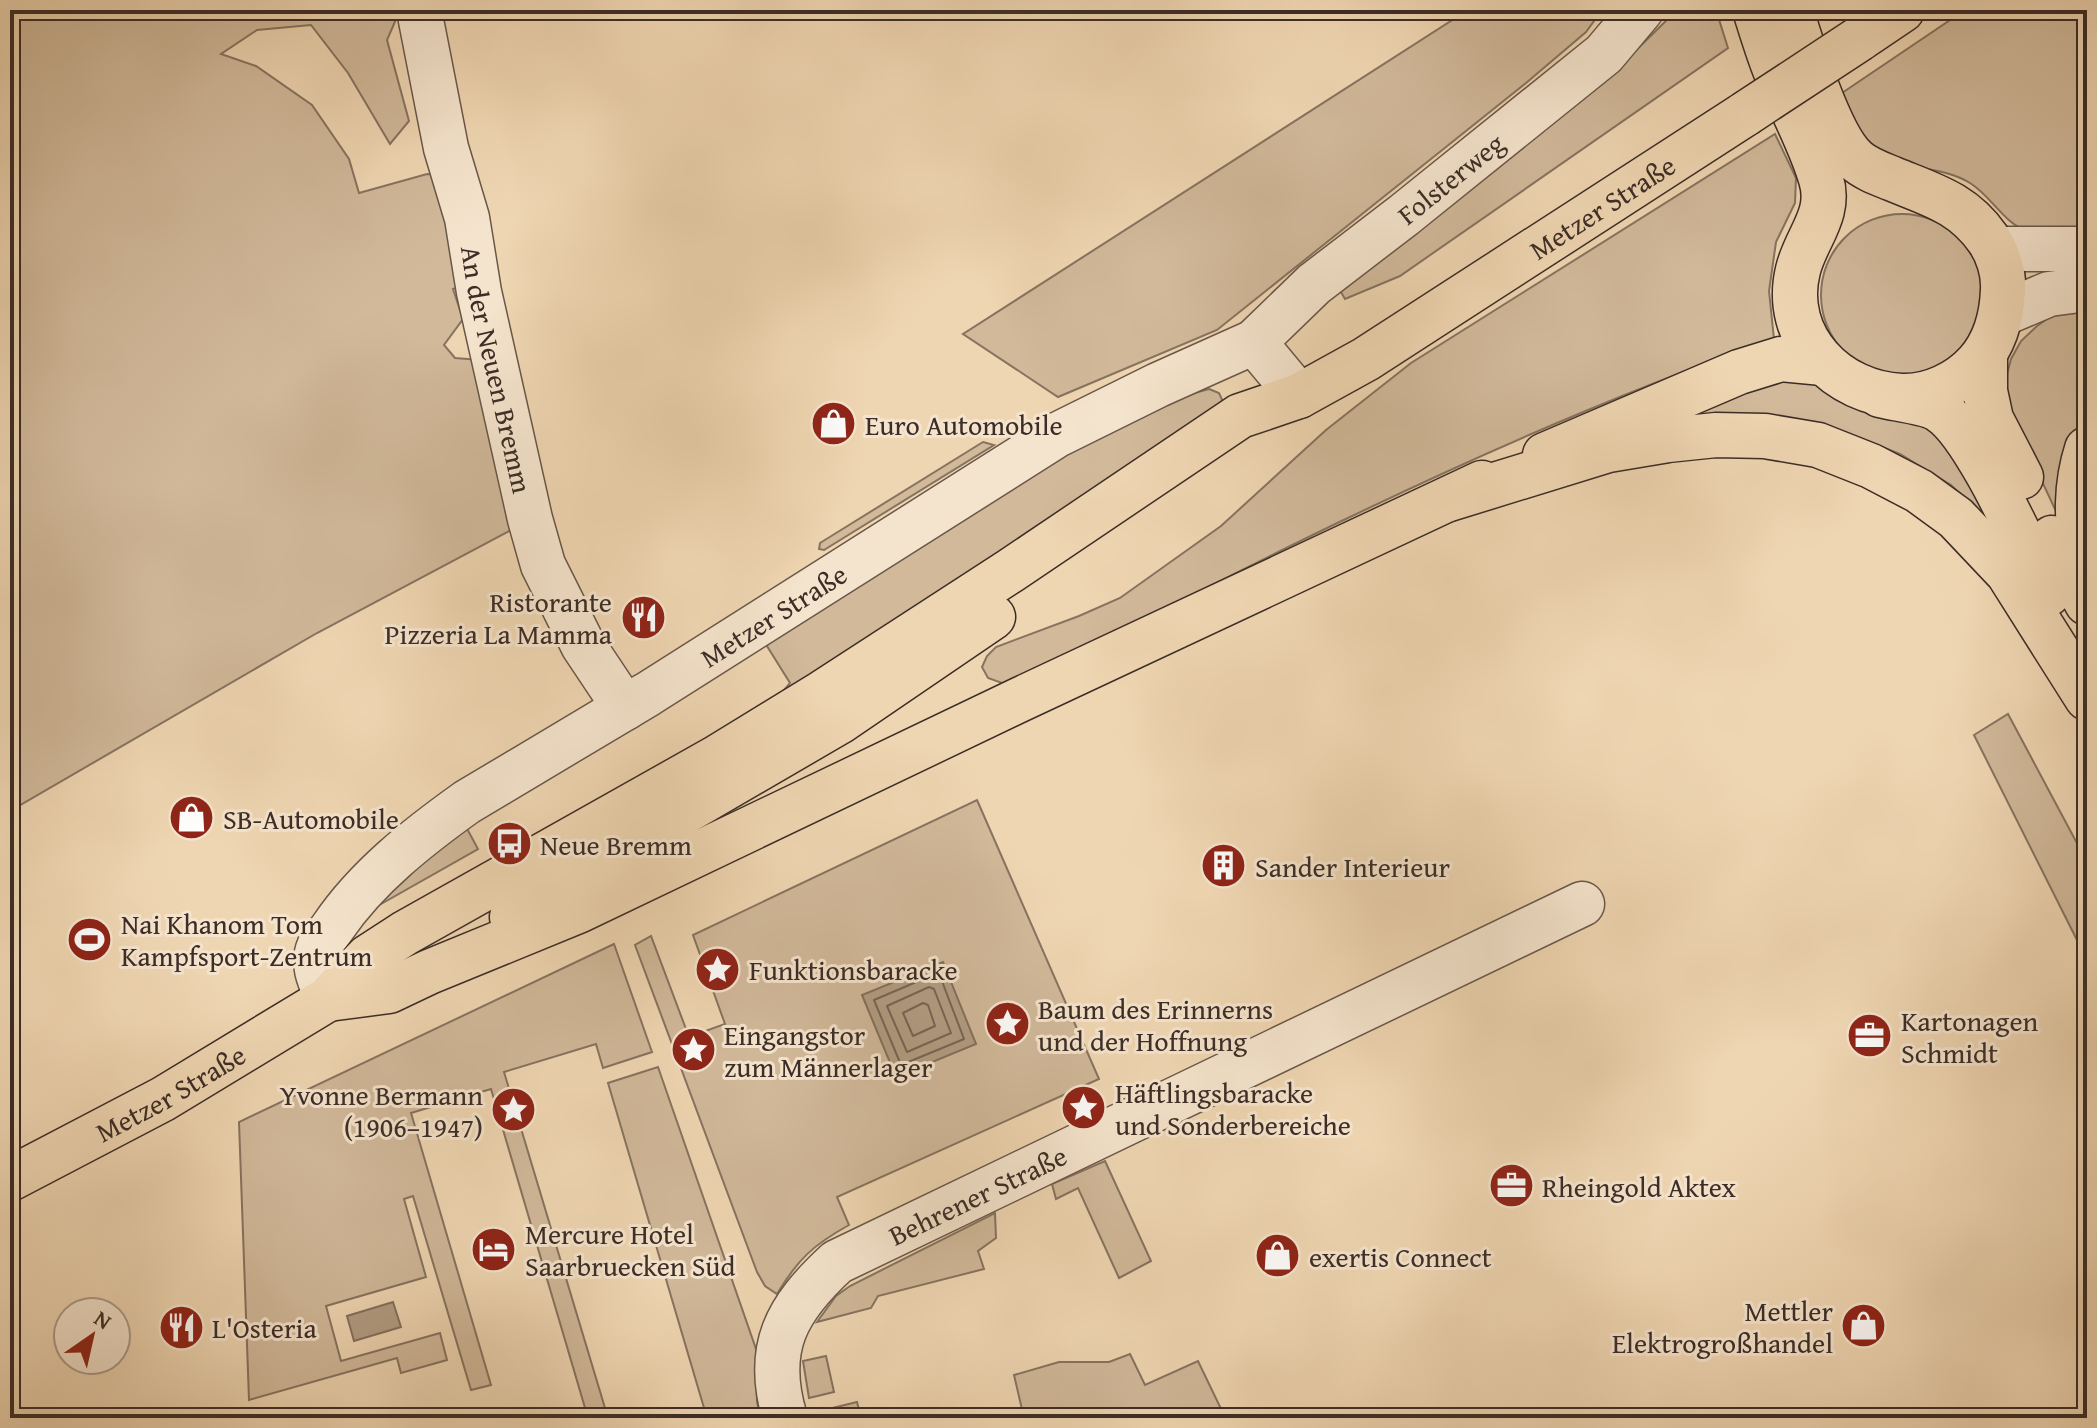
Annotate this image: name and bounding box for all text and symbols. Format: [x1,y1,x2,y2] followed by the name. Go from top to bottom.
[1388,122,1512,234] street label: Folsterweg
[1521,144,1683,269] street label: Metzer Straße
[451,243,544,497] street label: An der Neuen Bremm
[810,400,858,448] shop icon: Euro Automobile
[865,404,1063,445] place label: Euro Automobile
[692,553,854,677] street label: Metzer Straße
[384,581,613,654] place label: Ristorante Pizzeria La Mamma
[619,593,667,641] restaurant icon: Ristorante Pizzeria La Mamma
[168,794,216,842] shop icon: SB-Automobile
[223,798,399,839] place label: SB-Automobile
[485,820,533,868] bus stop icon: Neue Bremm
[540,824,692,865] place label: Neue Bremm
[1200,842,1248,890] building icon: Sander Interieur
[1255,846,1450,887] place label: Sander Interieur
[121,903,373,976] place label: Nai Khanom Tom Kampfsport-Zentrum
[66,915,114,963] sports icon: Nai Khanom Tom Kampfsport-Zentrum
[694,945,742,993] place icon: Funktionsbaracke
[749,949,958,990] place label: Funktionsbaracke
[1038,988,1273,1061] place label: Baum des Erinnerns und der Hoffnung
[983,1000,1031,1048] place icon: Baum des Erinnerns und der Hoffnung
[1901,1000,2039,1073] place label: Kartonagen Schmidt
[1846,1012,1894,1060] office icon: Kartonagen Schmidt
[724,1014,933,1087] place label: Eingangstor zum Männerlager
[669,1026,717,1074] place icon: Eingangstor zum Männerlager
[88,1033,253,1151] street label: Metzer Straße
[1115,1072,1351,1145] place label: Häftlingsbaracke und Sonderbereiche
[280,1074,483,1147] place label: Yvonne Bermann (1906–1947)
[1060,1084,1108,1132] place icon: Häftlingsbaracke und Sonderbereiche
[490,1086,538,1134] place icon: Yvonne Bermann (1906–1947)
[881,1134,1073,1255] street label: Behrener Straße
[1487,1162,1535,1210] office icon: Rheingold Aktex
[1542,1166,1737,1207] place label: Rheingold Aktex
[525,1213,735,1286] place label: Mercure Hotel Saarbruecken Süd
[470,1225,518,1273] hotel icon: Mercure Hotel Saarbruecken Süd
[1254,1232,1302,1280] shop icon: exertis Connect
[1309,1236,1492,1277] place label: exertis Connect
[1612,1290,1833,1363] place label: Mettler Elektrogroßhandel
[52,1296,132,1376] north arrow
[88,1302,118,1337] text: N
[1840,1302,1888,1350] shop icon: Mettler Elektrogroßhandel
[157,1303,205,1351] restaurant icon: L'Osteria
[212,1307,317,1348] place label: L'Osteria

